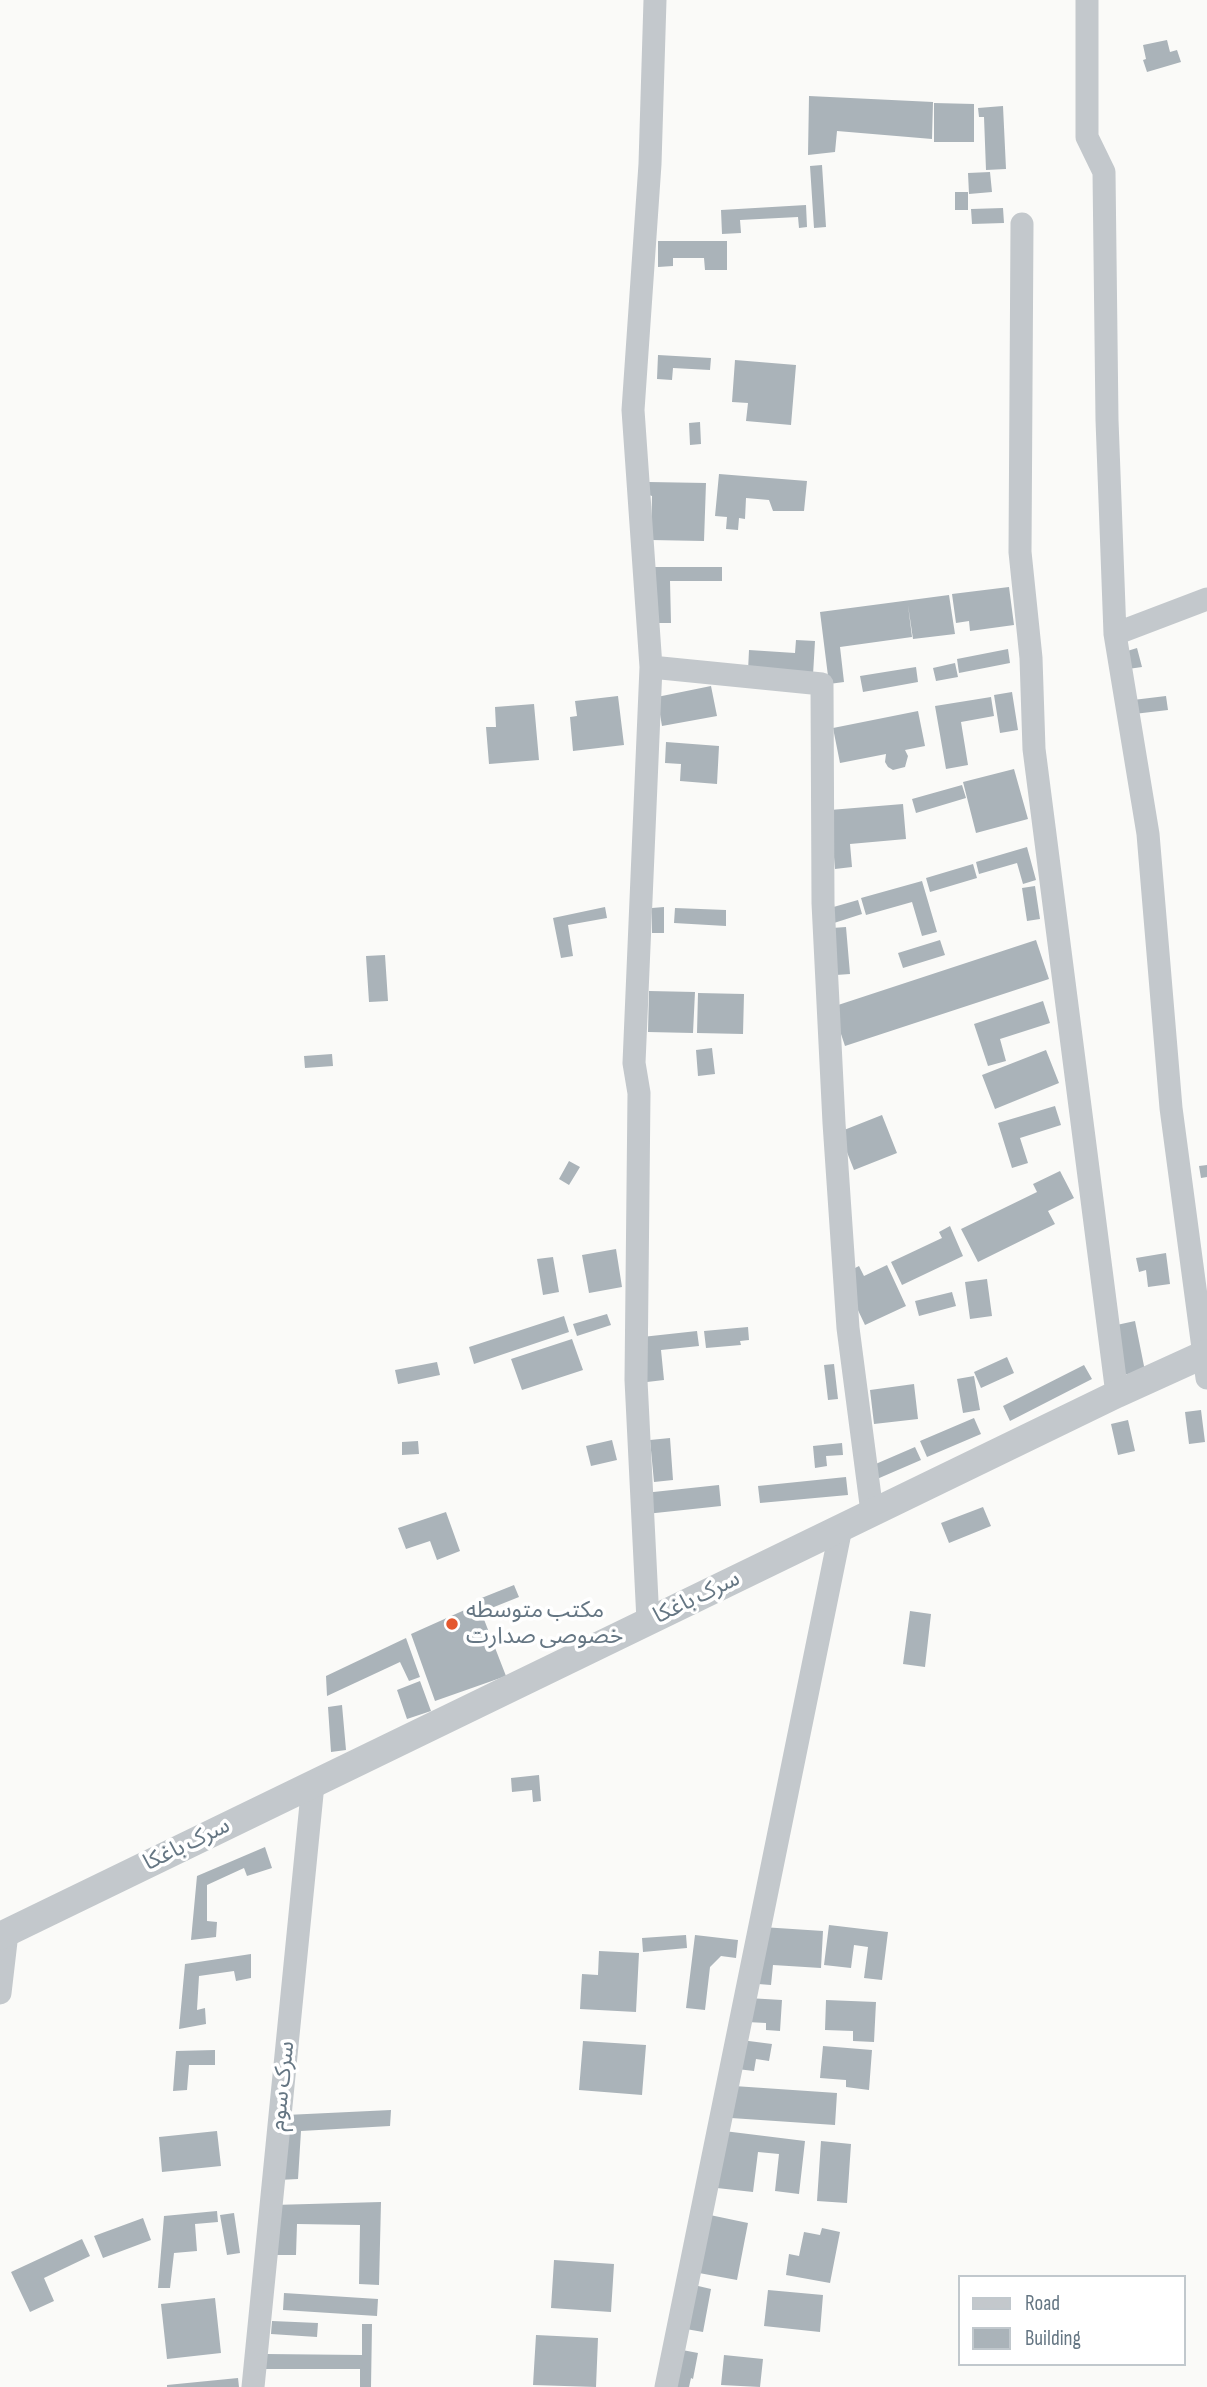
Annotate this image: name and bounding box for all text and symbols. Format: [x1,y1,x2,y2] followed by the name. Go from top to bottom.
[649,1565,745,1631] street label: سرک باغکا
[466,1597,623,1651] place label: مکتب متوسطه خصوصی صدارت
[444,1616,460,1632] marker: مکتب متوسطه خصوصی صدارت
[139,1812,235,1878] street label: سرک باغکا
[265,2040,301,2132] street label: سرک سوم
[958,2275,1186,2366] legend
[1025,2291,1060,2316] text: Road
[1025,2326,1081,2351] text: Building

